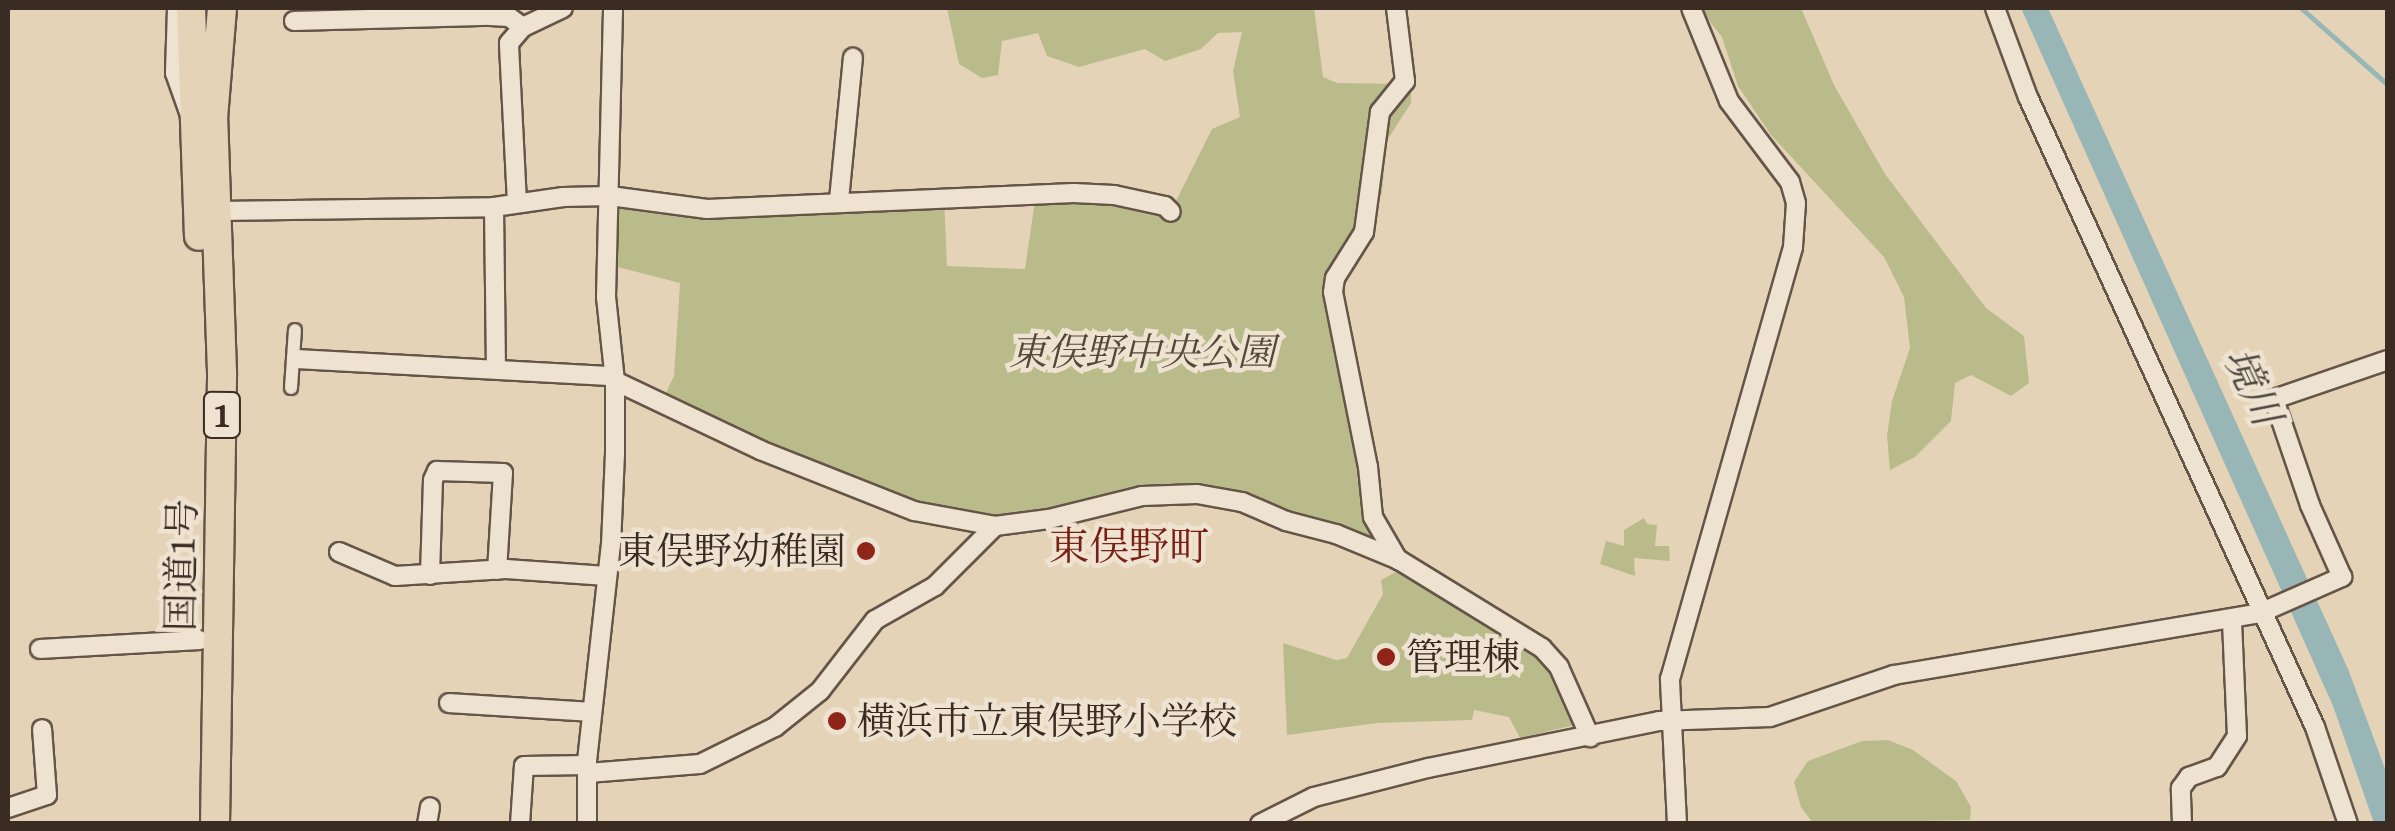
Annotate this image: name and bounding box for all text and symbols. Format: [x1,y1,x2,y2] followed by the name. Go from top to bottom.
[1009,329,1275,375] park label: 東俣野中央公園
[2214,340,2292,432] water label: 境川
[202,385,242,445] road number: 1
[157,498,205,632] street label: 国道1号
[1049,522,1209,570] district label: 東俣野町
[618,528,846,574] place label: 東俣野幼稚園
[855,540,877,562] marker: 東俣野幼稚園
[1406,634,1520,680] place label: 管理棟
[1375,646,1397,668] marker: 管理棟
[857,698,1237,744] place label: 横浜市立東俣野小学校
[826,710,848,732] marker: 横浜市立東俣野小学校

